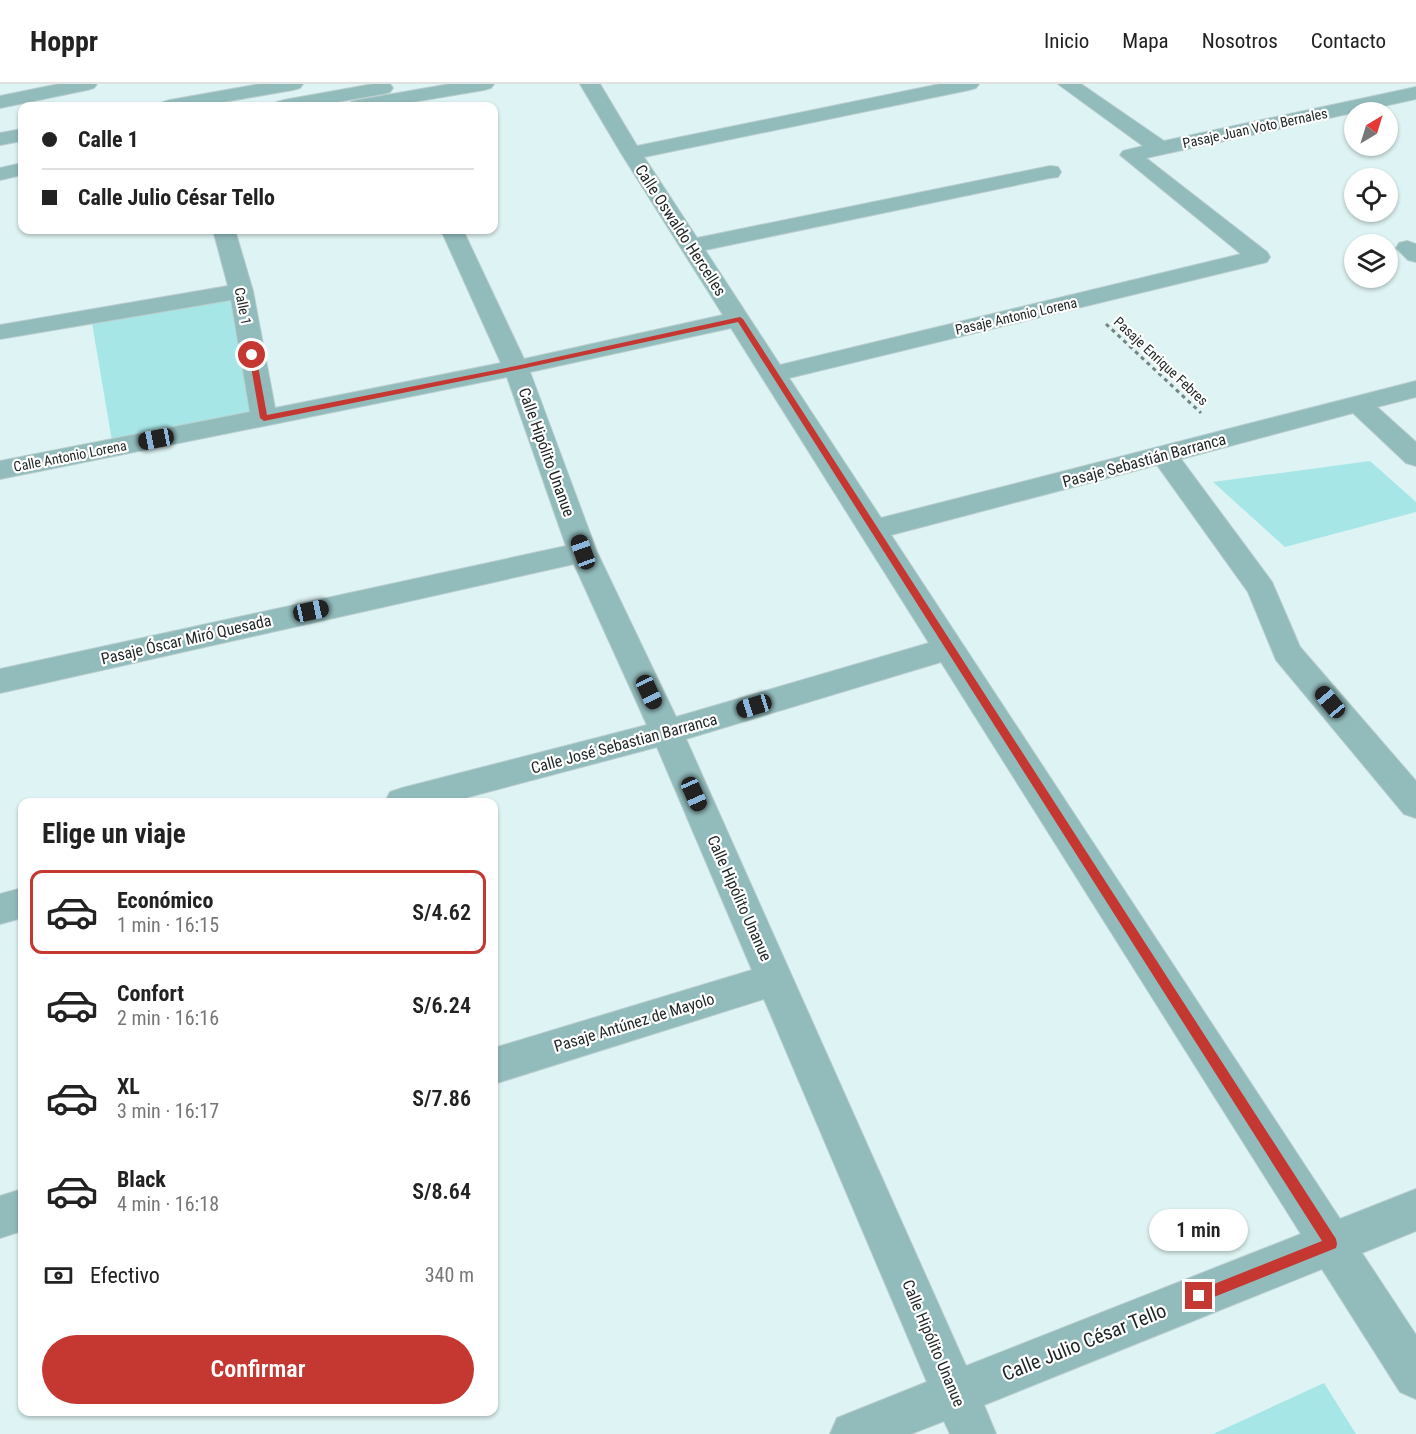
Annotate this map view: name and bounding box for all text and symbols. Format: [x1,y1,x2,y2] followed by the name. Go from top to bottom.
[30,25,98,58] text: Hoppr
[1044,29,1089,53] text: Inicio
[1122,29,1169,53] text: Mapa
[1202,29,1278,53] text: Nosotros
[1311,29,1386,53] text: Contacto
[1344,102,1398,156] north arrow
[1344,102,1398,288] map controls
[1181,105,1329,151] street label: Pasaje Juan Voto Bernales
[78,127,139,152] text: Calle 1
[631,161,730,299] street label: Calle Oswaldo Hercelles
[1344,168,1398,222] button: locate
[78,185,275,210] text: Calle Julio César Tello
[1344,234,1398,288] button: layers
[232,286,254,326] street label: Calle 1
[954,294,1078,338] street label: Pasaje Antonio Lorena
[1111,313,1211,409] street label: Pasaje Enrique Febres
[238,341,265,368] route start
[514,385,579,519] street label: Calle Hipólito Unanue
[137,427,175,451] car
[1060,429,1228,491] street label: Pasaje Sebastián Barranca
[12,437,128,475] street label: Calle Antonio Lorena
[568,532,598,572] car
[292,598,330,624] car
[99,610,273,668] street label: Pasaje Óscar Miró Quesada
[633,672,665,712] car
[1312,682,1348,722] car
[734,692,774,720] car
[529,709,719,777] street label: Calle José Sebastian Barranca
[678,774,710,814] car
[42,818,186,850] text: Elige un viaje
[703,832,776,964] street label: Calle Hipólito Unanue
[45,885,99,939] icon: car
[117,888,213,913] text: Económico
[412,900,471,925] text: S/4.62
[117,913,219,937] text: 1 min · 16:15
[45,978,99,1032] icon: car
[117,981,184,1006] text: Confort
[552,989,717,1056] street label: Pasaje Antúnez de Mayolo
[412,993,471,1018] text: S/6.24
[117,1006,219,1030] text: 2 min · 16:16
[45,1071,99,1125] icon: car
[117,1074,140,1099] text: XL
[412,1086,471,1111] text: S/7.86
[117,1099,219,1123] text: 3 min · 16:17
[45,1164,99,1218] icon: car
[117,1167,166,1192] text: Black
[412,1179,471,1204] text: S/8.64
[117,1192,219,1216] text: 4 min · 16:18
[1150,1209,1248,1251] callout: 1 min
[1176,1218,1221,1242] text: 1 min
[42,1259,75,1292] icon: cash
[90,1263,160,1288] text: Efectivo
[425,1263,474,1287] text: 340 m
[898,1277,969,1409] street label: Calle Hipólito Unanue
[1185,1282,1212,1309] route end
[998,1298,1170,1386] street label: Calle Julio César Tello
[42,1335,474,1404] button: Confirmar

